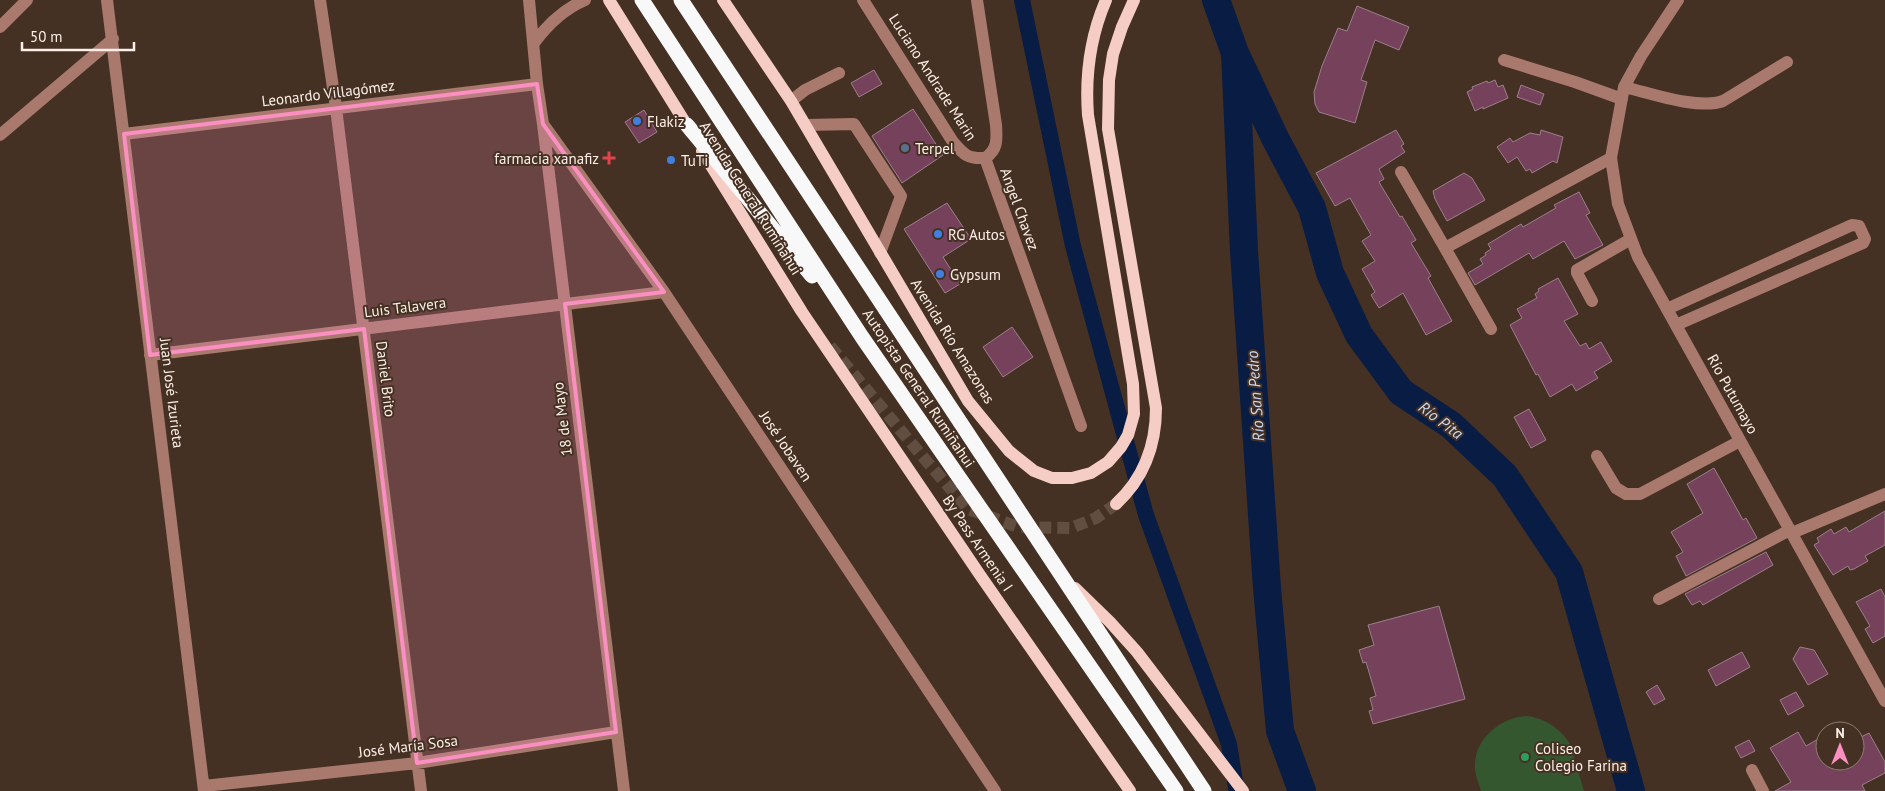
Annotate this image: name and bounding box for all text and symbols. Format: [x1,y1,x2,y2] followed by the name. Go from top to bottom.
[885,10,981,144] street label: Luciano Andrade Marin
[22,20,135,52] scale bar
[30,27,63,46] text: 50 m
[260,75,396,111] street label: Leonardo Villagómez
[647,112,685,131] place label: Flakiz
[631,115,643,127] marker: Flakiz
[696,118,806,278] street label: Avenida General Rumiñahui
[915,139,955,158] place label: Terpel
[899,142,911,154] marker: Terpel
[494,149,599,168] place label: farmacia xanafiz
[681,151,708,170] place label: TuTi
[603,152,615,164] marker: farmacia xanafiz
[665,154,677,166] marker: TuTi
[996,165,1044,253] street label: Angel Chavez
[948,225,1005,244] place label: RG Autos
[932,228,944,240] marker: RG Autos
[950,265,1001,284] place label: Gypsum
[934,268,946,280] marker: Gypsum
[907,275,999,407] street label: Avenida Río Amazonas
[363,293,447,321] street label: Luis Talavera
[859,305,979,471] street label: Autopista General Rumiñahui
[156,336,188,449] street label: Juan José Izurieta
[372,340,400,418] street label: Daniel Brito
[1242,350,1268,442] water label: Río San Pedro
[1703,351,1763,437] street label: Río Putumayo
[548,381,576,457] street label: 18 de Mayo
[1415,397,1467,443] water label: Río Pita
[755,406,817,485] street label: José Jobaven
[939,491,1017,595] street label: By Pass Armenia I
[1815,721,1865,771] north arrow
[1835,724,1845,742] text: N
[356,730,459,762] street label: José María Sosa
[1535,739,1627,775] place label: Coliseo Colegio Farina
[1519,751,1531,763] marker: Coliseo Colegio Farina

